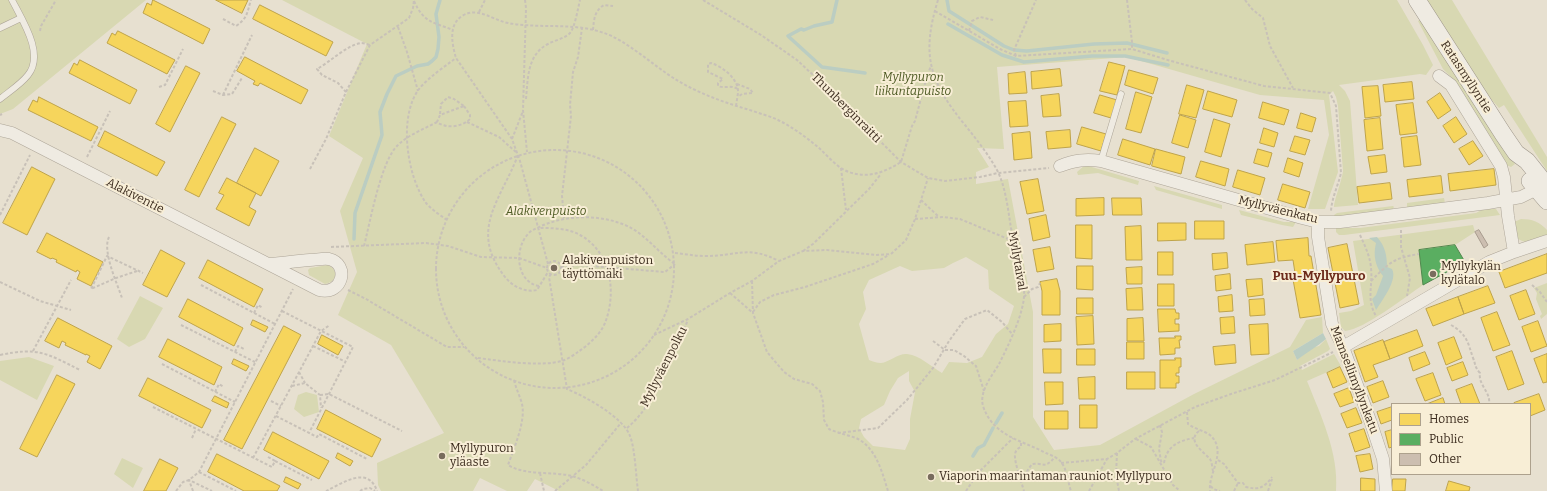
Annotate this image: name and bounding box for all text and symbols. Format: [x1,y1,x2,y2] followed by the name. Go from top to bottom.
[1437,38,1495,116] street label: Ratasmyllyntie
[808,70,884,146] street label: Thunberginraitti
[875,71,951,99] park label: Myllypuron liikuntapuisto
[104,175,166,217] street label: Alakiventie
[1237,193,1319,227] street label: Myllyväenkatu
[506,205,586,219] park label: Alakivenpuisto
[1005,230,1029,292] street label: Myllytaival
[562,254,653,282] place label: Alakivenpuiston täyttömäki
[1441,260,1501,288] place label: Myllykylän kylätalo
[549,263,559,273] marker: Alakivenpuiston täyttömäki
[1273,268,1365,284] district label: Puu-Myllypuro
[1428,269,1438,279] marker: Myllykylän kylätalo
[638,324,690,410] street label: Myllyväenpolku
[1327,324,1381,436] street label: Mamsellimyllynkatu
[1391,403,1531,475] legend
[1429,412,1469,426] text: Homes
[1429,432,1464,446] text: Public
[450,442,514,470] place label: Myllypuron yläaste
[437,451,447,461] marker: Myllypuron yläaste
[1429,452,1461,466] text: Other
[939,470,1172,484] place label: Viaporin maarintaman rauniot: Myllypuro
[926,472,936,482] marker: Viaporin maarintaman rauniot: Myllypuro

